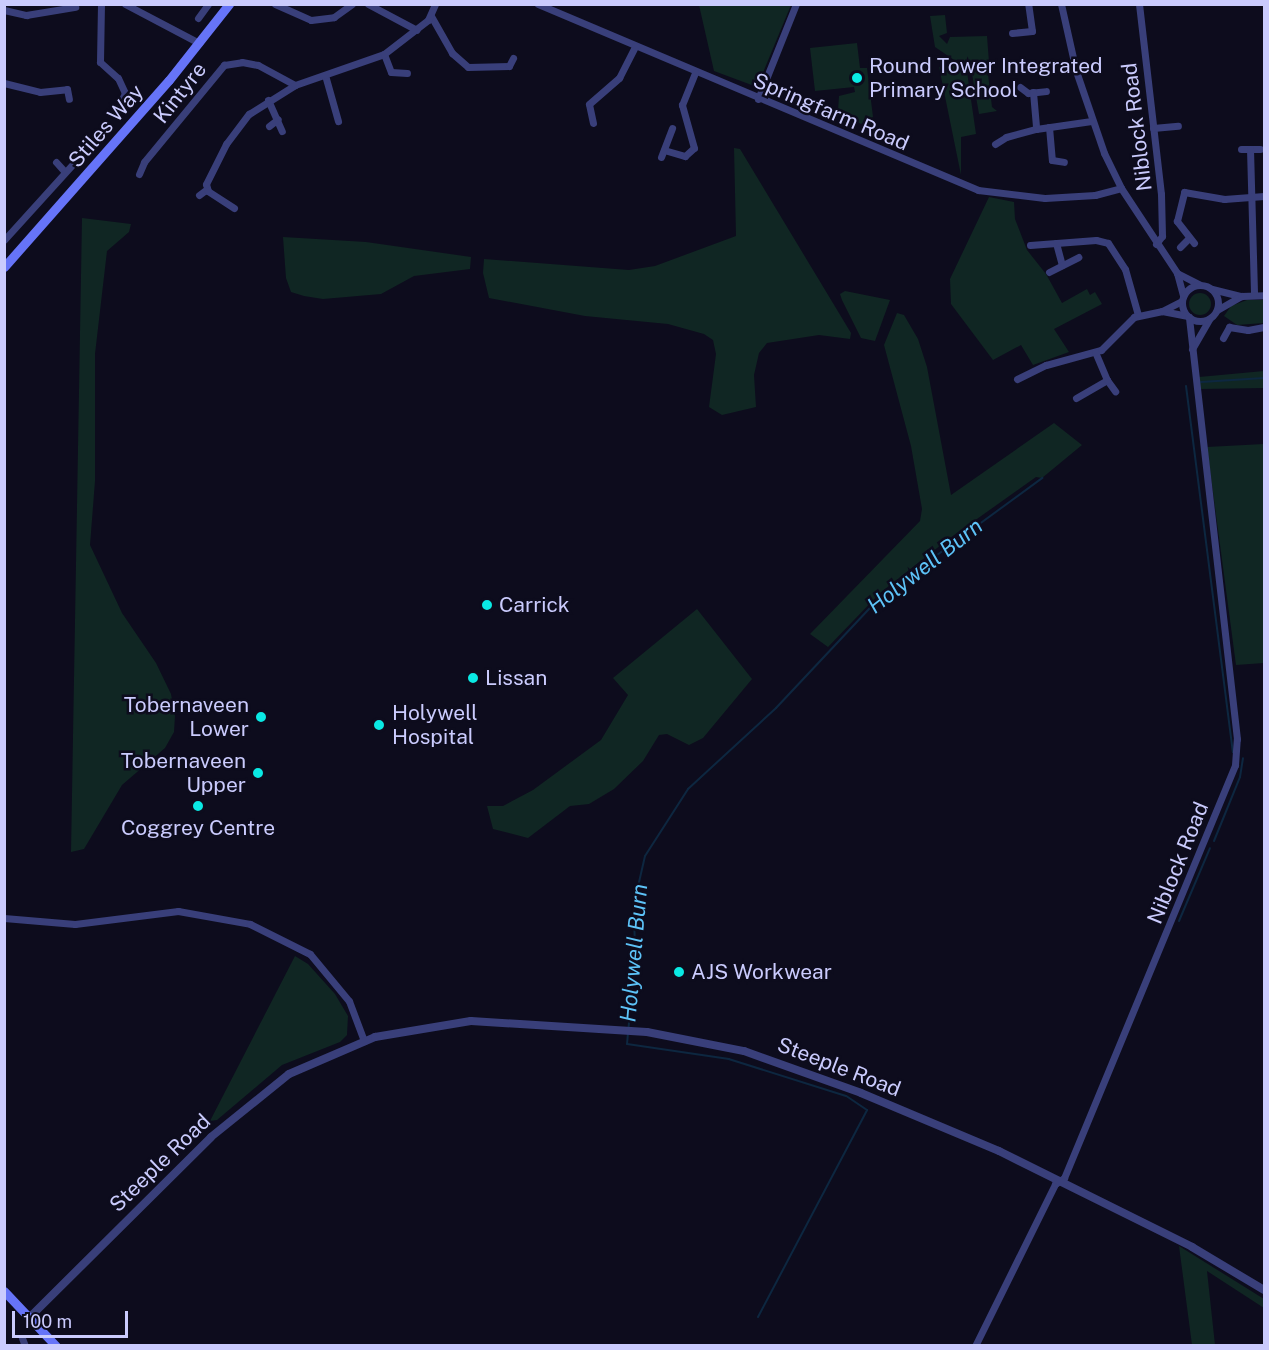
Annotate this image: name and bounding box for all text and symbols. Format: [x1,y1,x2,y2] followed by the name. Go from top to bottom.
[869,53,1103,103] place label: Round Tower Integrated Primary School
[148,57,212,129] street label: Kintyre
[1117,61,1157,193] street label: Niblock Road
[749,68,913,156] street label: Springfarm Road
[850,71,864,85] marker: Round Tower Integrated Primary School
[63,79,149,173] street label: Stiles Way
[862,513,988,619] water label: Holywell Burn
[499,592,570,618] place label: Carrick
[480,598,494,612] marker: Carrick
[485,665,547,691] place label: Lissan
[466,671,480,685] marker: Lissan
[124,692,249,742] place label: Tobernaveen Lower
[392,700,478,750] place label: Holywell Hospital
[254,710,268,724] marker: Tobernaveen Lower
[370,716,388,734] marker: Holywell Hospital
[121,748,246,798] place label: Tobernaveen Upper
[251,766,265,780] marker: Tobernaveen Upper
[1142,798,1214,928] street label: Niblock Road
[191,799,205,813] marker: Coggrey Centre
[121,815,275,841] place label: Coggrey Centre
[615,883,653,1023] water label: Holywell Burn
[691,959,832,985] place label: AJS Workwear
[672,965,686,979] marker: AJS Workwear
[774,1032,904,1102] street label: Steeple Road
[104,1109,216,1217] street label: Steeple Road
[15,1299,130,1337] scale bar
[23,1311,72,1332] text: 100 m

